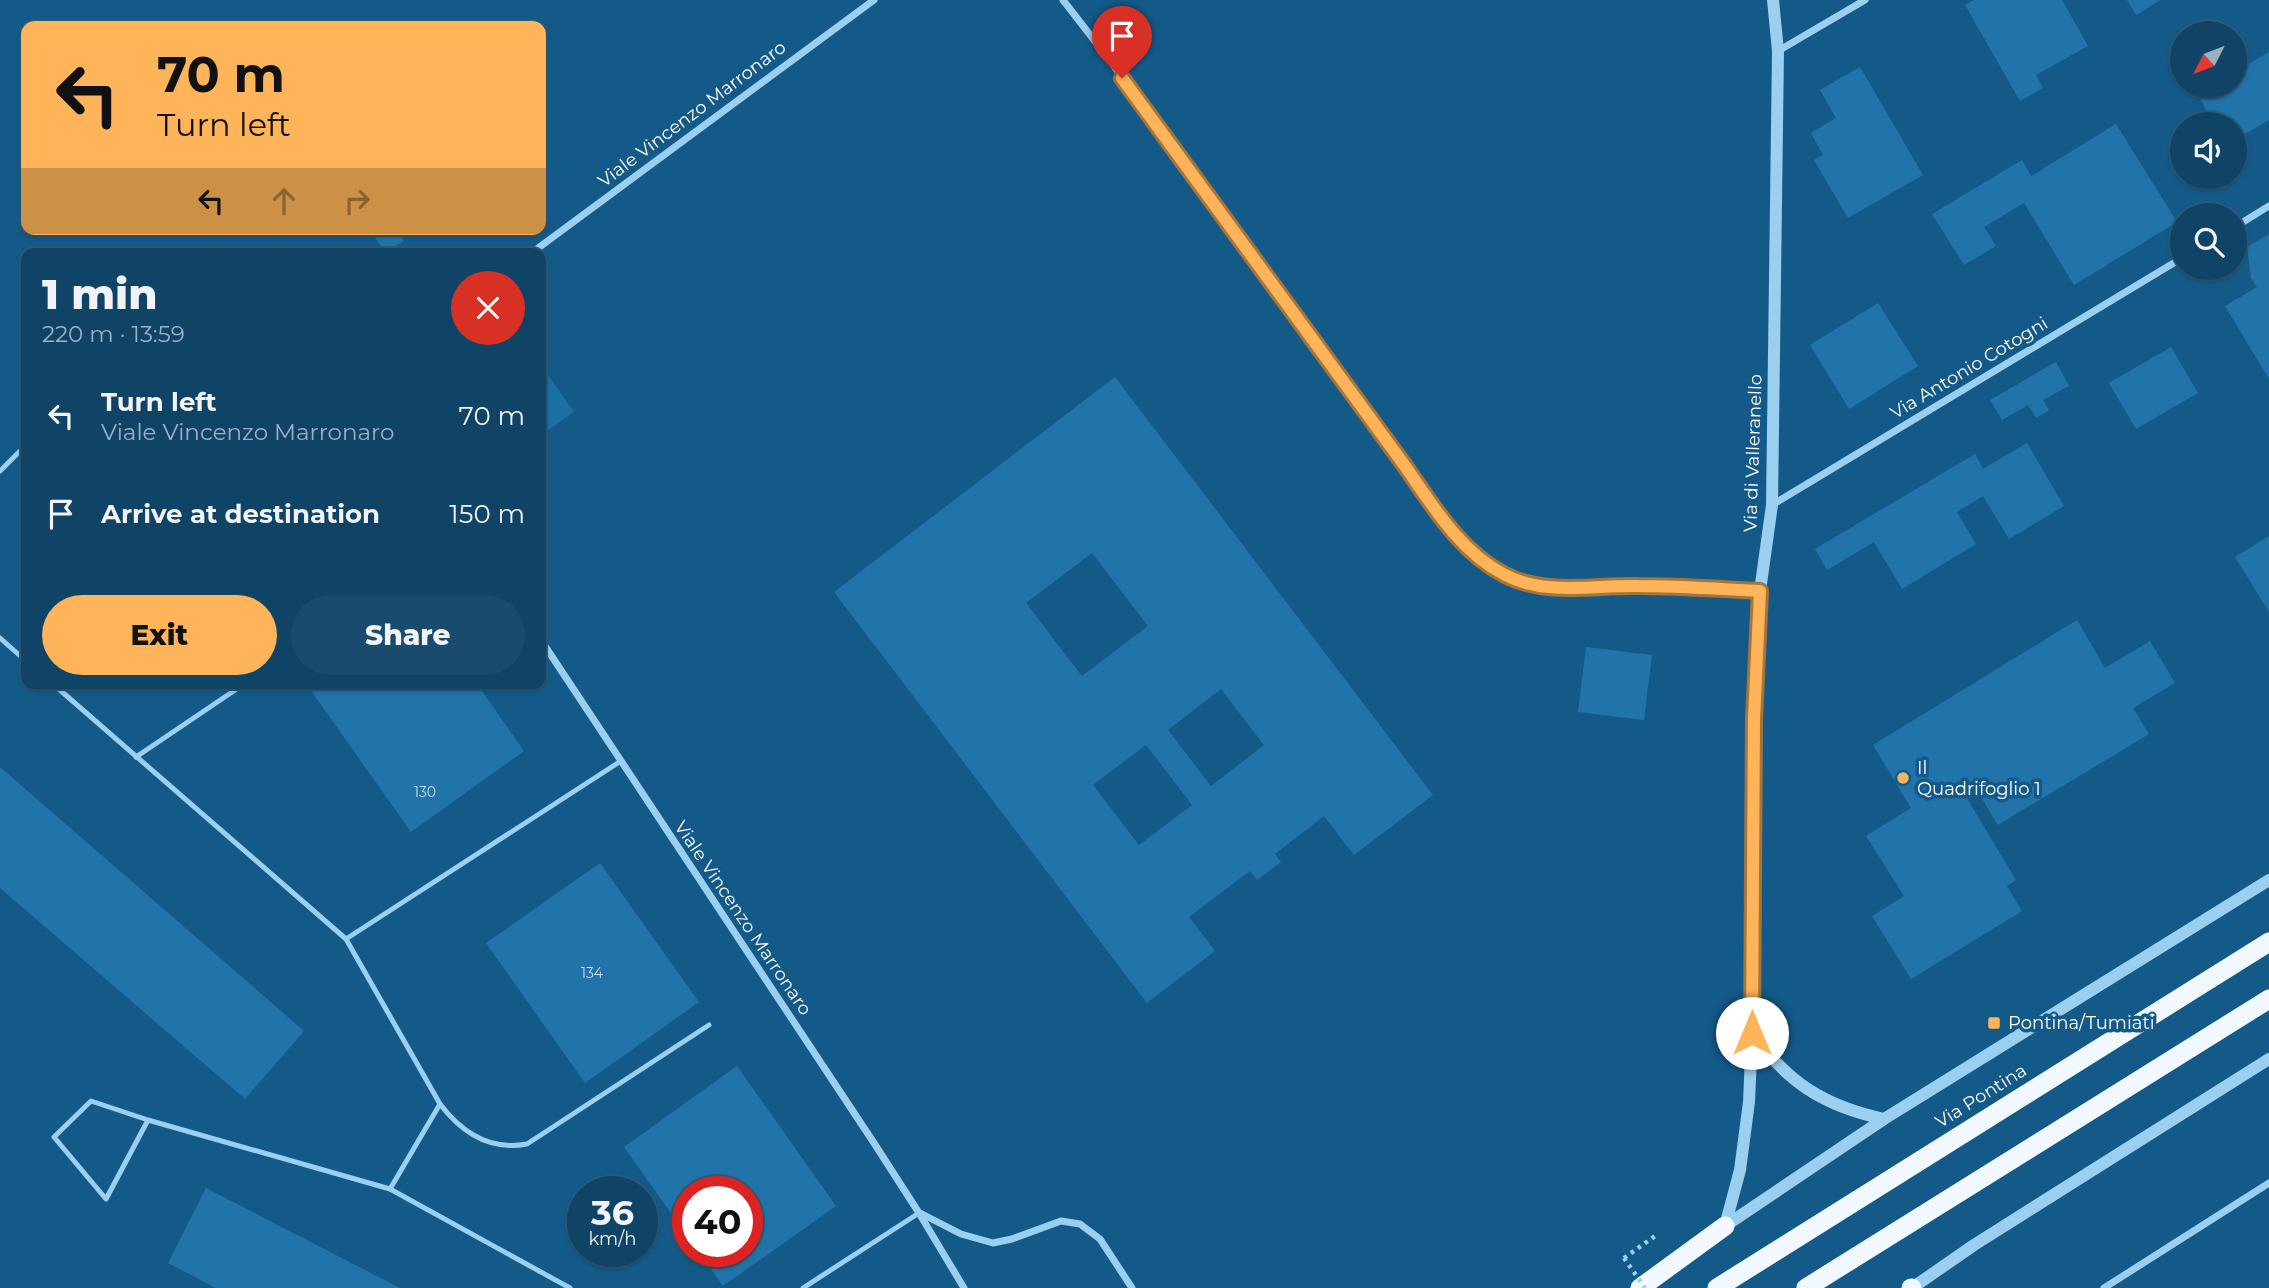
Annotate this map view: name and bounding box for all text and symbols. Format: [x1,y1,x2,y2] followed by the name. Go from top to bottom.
[1092,6,1152,78] pin
[1103,17,1141,55] icon: arrive
[2170,21,2247,98] north arrow
[2170,21,2247,280] map controls
[594,36,790,192] street label: Viale Vincenzo Marronaro
[157,45,285,104] text: 70 m
[42,49,133,140] icon: left
[157,105,291,144] text: Turn left
[2170,112,2247,189] button: sound
[192,182,230,220] icon: left
[265,182,303,220] icon: ahead
[338,182,376,220] icon: right
[2170,203,2247,280] button: search
[42,268,158,320] text: 1 min
[451,271,525,345] button: close
[1886,312,2052,424] street label: Via Antonio Cotogni
[42,320,185,348] text: 220 m · 13:59
[1739,374,1767,532] street label: Via di Valleranello
[101,386,217,418] text: Turn left
[42,397,80,435] icon: left
[459,400,525,432] text: 70 m
[101,418,394,446] text: Viale Vincenzo Marronaro
[42,495,80,533] icon: arrive
[101,498,380,530] text: Arrive at destination
[449,498,525,530] text: 150 m
[42,595,277,675] button: Exit
[291,595,525,675] button: Share
[1917,757,2041,800] place label: Il Quadrifoglio 1
[1895,770,1911,786] marker: Il Quadrifoglio 1
[414,783,436,801] house number: 130
[670,817,816,1019] street label: Viale Vincenzo Marronaro
[581,964,604,982] house number: 134
[1715,996,1789,1070] position arrow
[2008,1012,2155,1034] place label: Pontina/Tumiati
[1986,1015,2002,1031] marker: Pontina/Tumiati
[1931,1059,2031,1133] street label: Via Pontina
[672,1176,763,1267] speed limit sign: 40
[591,1191,634,1234] text: 36
[588,1228,637,1250] text: km/h

